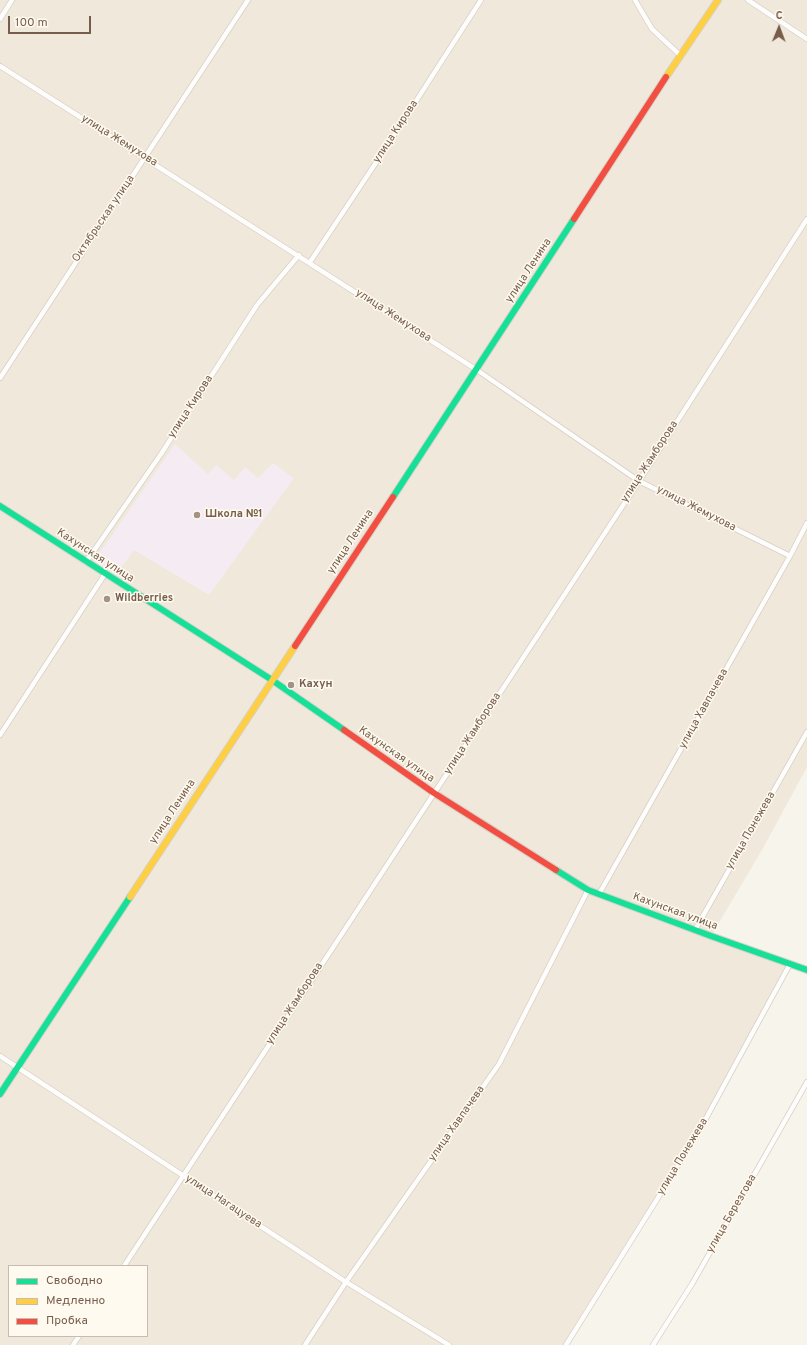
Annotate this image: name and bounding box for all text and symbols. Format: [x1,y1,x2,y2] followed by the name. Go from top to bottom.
[10,8,93,34] scale bar
[759,8,799,48] north arrow
[776,9,783,23] text: С
[15,15,48,31] text: 100 m
[371,98,421,166] street label: улица Кирова
[78,112,160,170] street label: улица Жемухова
[70,173,138,265] street label: Октябрьская улица
[503,236,555,306] street label: улица Ленина
[353,287,433,345] street label: улица Жемухова
[166,373,216,441] street label: улица Кирова
[619,419,681,505] street label: улица Жамборова
[654,483,738,535] street label: улица Жемухова
[325,507,377,577] street label: улица Ленина
[205,508,263,522] place label: Школа №1
[192,510,202,520] marker: Школа №1
[54,526,136,586] street label: Кахунская улица
[115,592,173,606] place label: Wildberries
[102,594,112,604] marker: Wildberries
[677,667,731,751] street label: улица Хавпачева
[299,678,332,692] place label: Кахун
[286,680,296,690] marker: Кахун
[442,691,504,777] street label: улица Жамборова
[356,724,436,786] street label: Кахунская улица
[147,777,199,847] street label: улица Ленина
[723,790,779,872] street label: улица Понежева
[631,891,719,933] street label: Кахунская улица
[264,961,326,1047] street label: улица Жамборова
[426,1084,488,1164] street label: улица Хавпачева
[655,1116,711,1198] street label: улица Понежева
[182,1172,264,1232] street label: улица Нагацуева
[704,1172,760,1256] street label: улица Березгова
[8,1265,148,1337] legend
[46,1273,103,1289] text: Свободно
[46,1293,105,1309] text: Медленно
[46,1313,88,1329] text: Пробка

